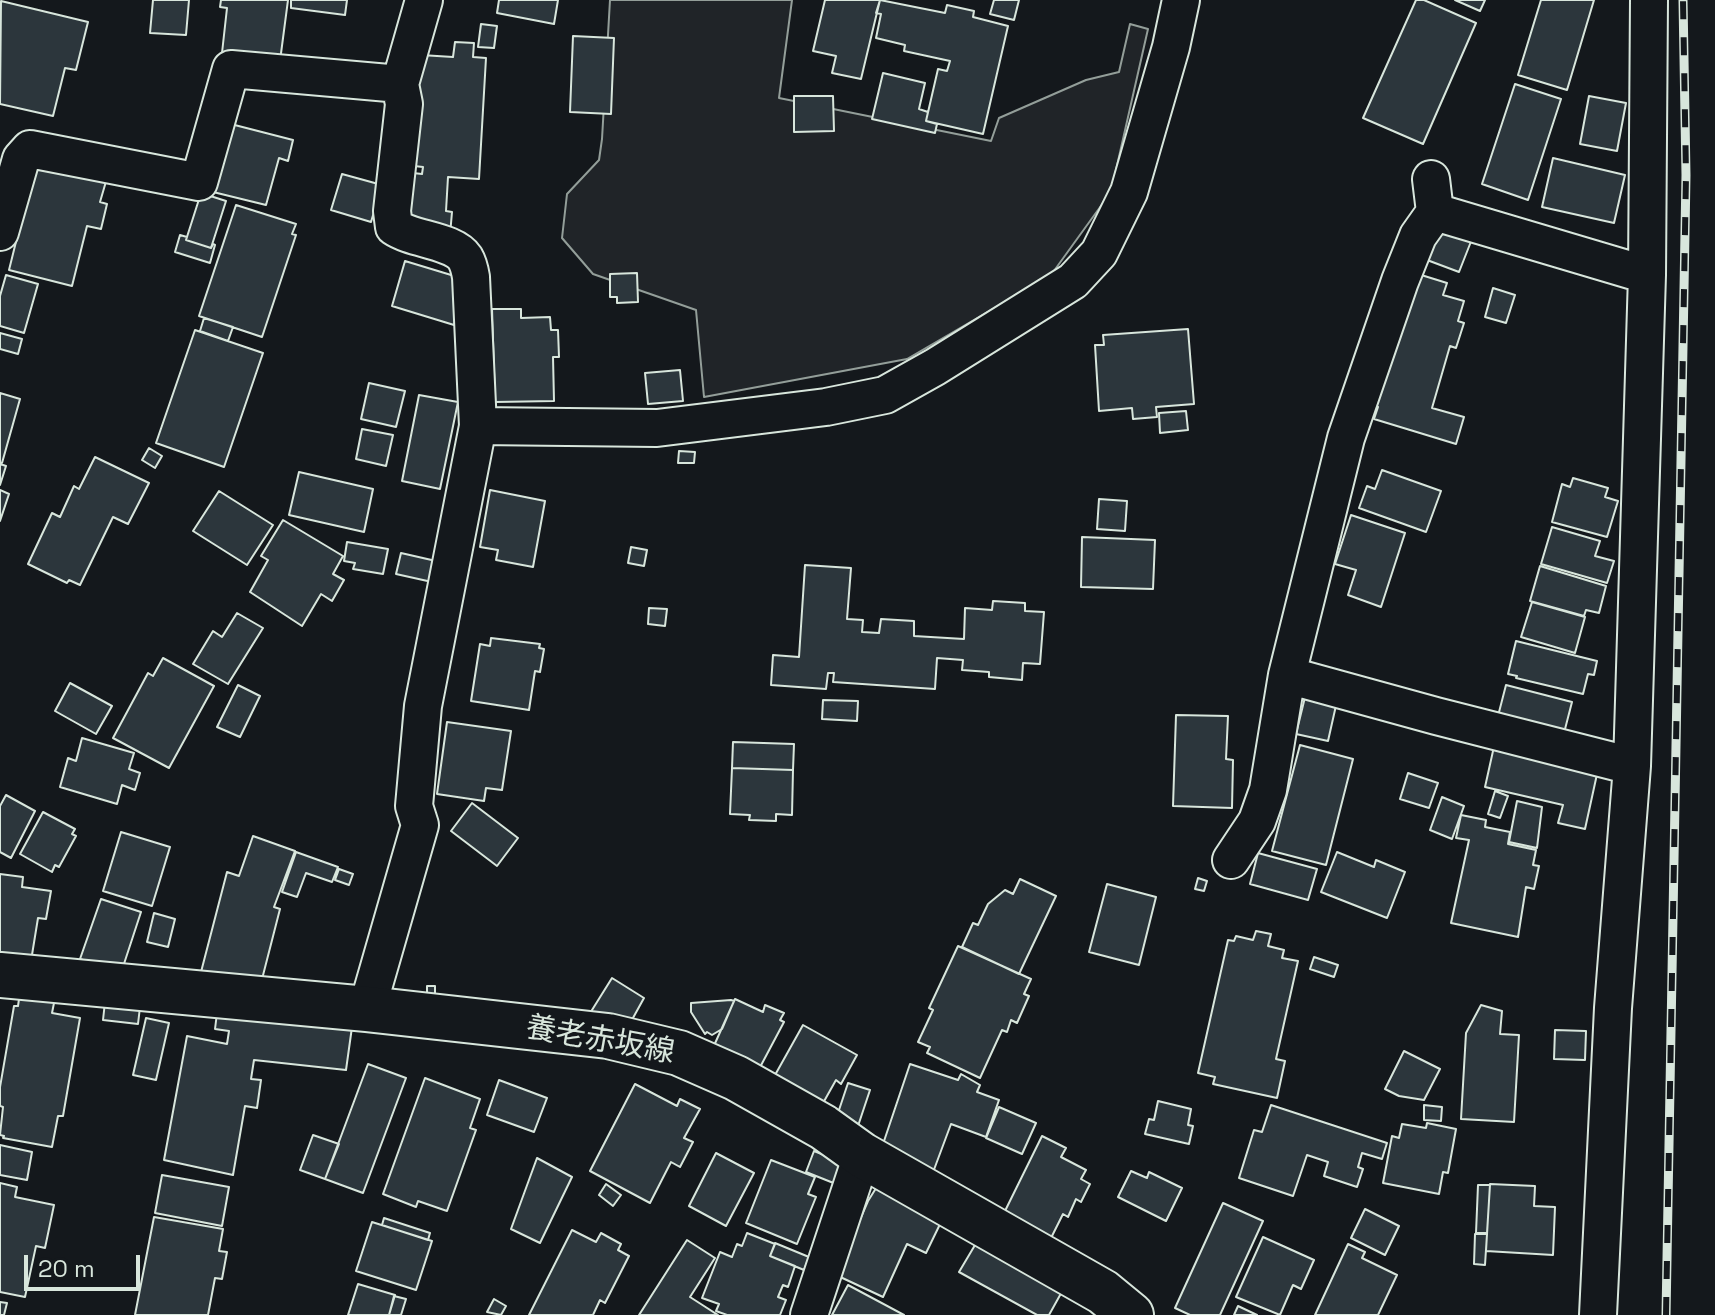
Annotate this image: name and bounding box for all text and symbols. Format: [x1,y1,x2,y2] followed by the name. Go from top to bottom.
[523,1010,677,1072] street label: 養老赤坂線
[28,1239,144,1289] scale bar
[38,1253,95,1284] text: 20 m

